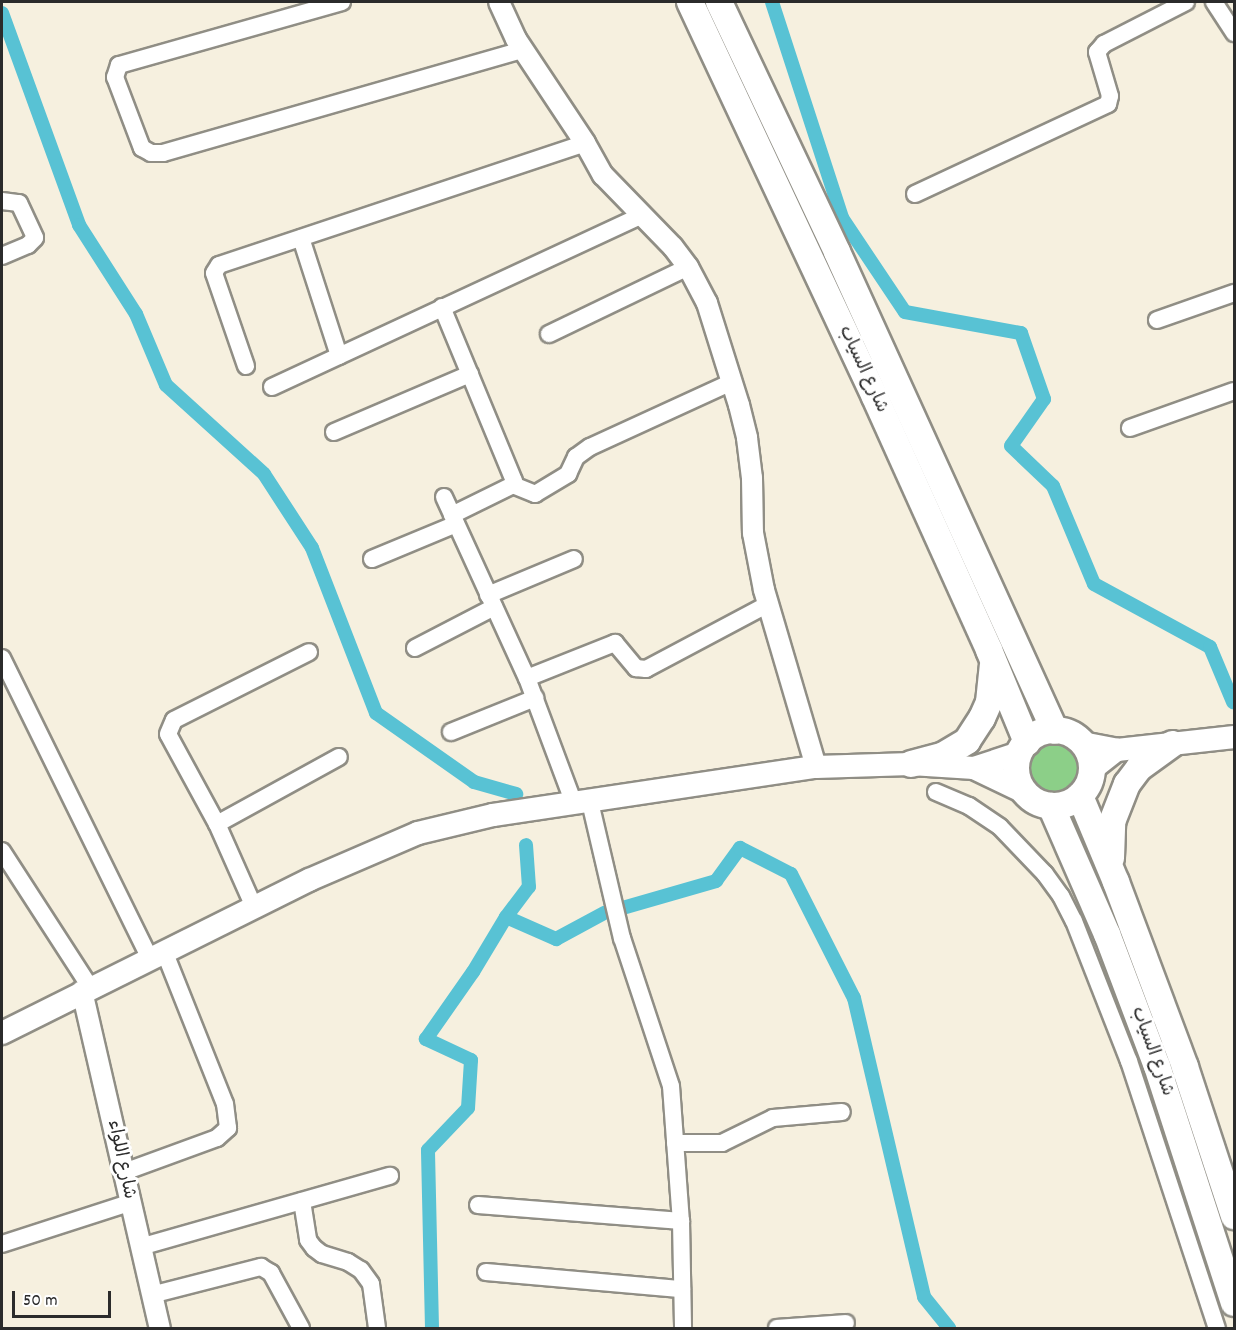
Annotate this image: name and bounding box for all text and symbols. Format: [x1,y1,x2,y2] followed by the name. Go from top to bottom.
[832,323,892,417] street label: شارع السياب
[1125,1004,1177,1100] street label: شارع السياب
[101,1119,139,1201] street label: شارع اللواء
[15,1279,114,1317] scale bar
[23,1289,58,1314] text: 50 m

